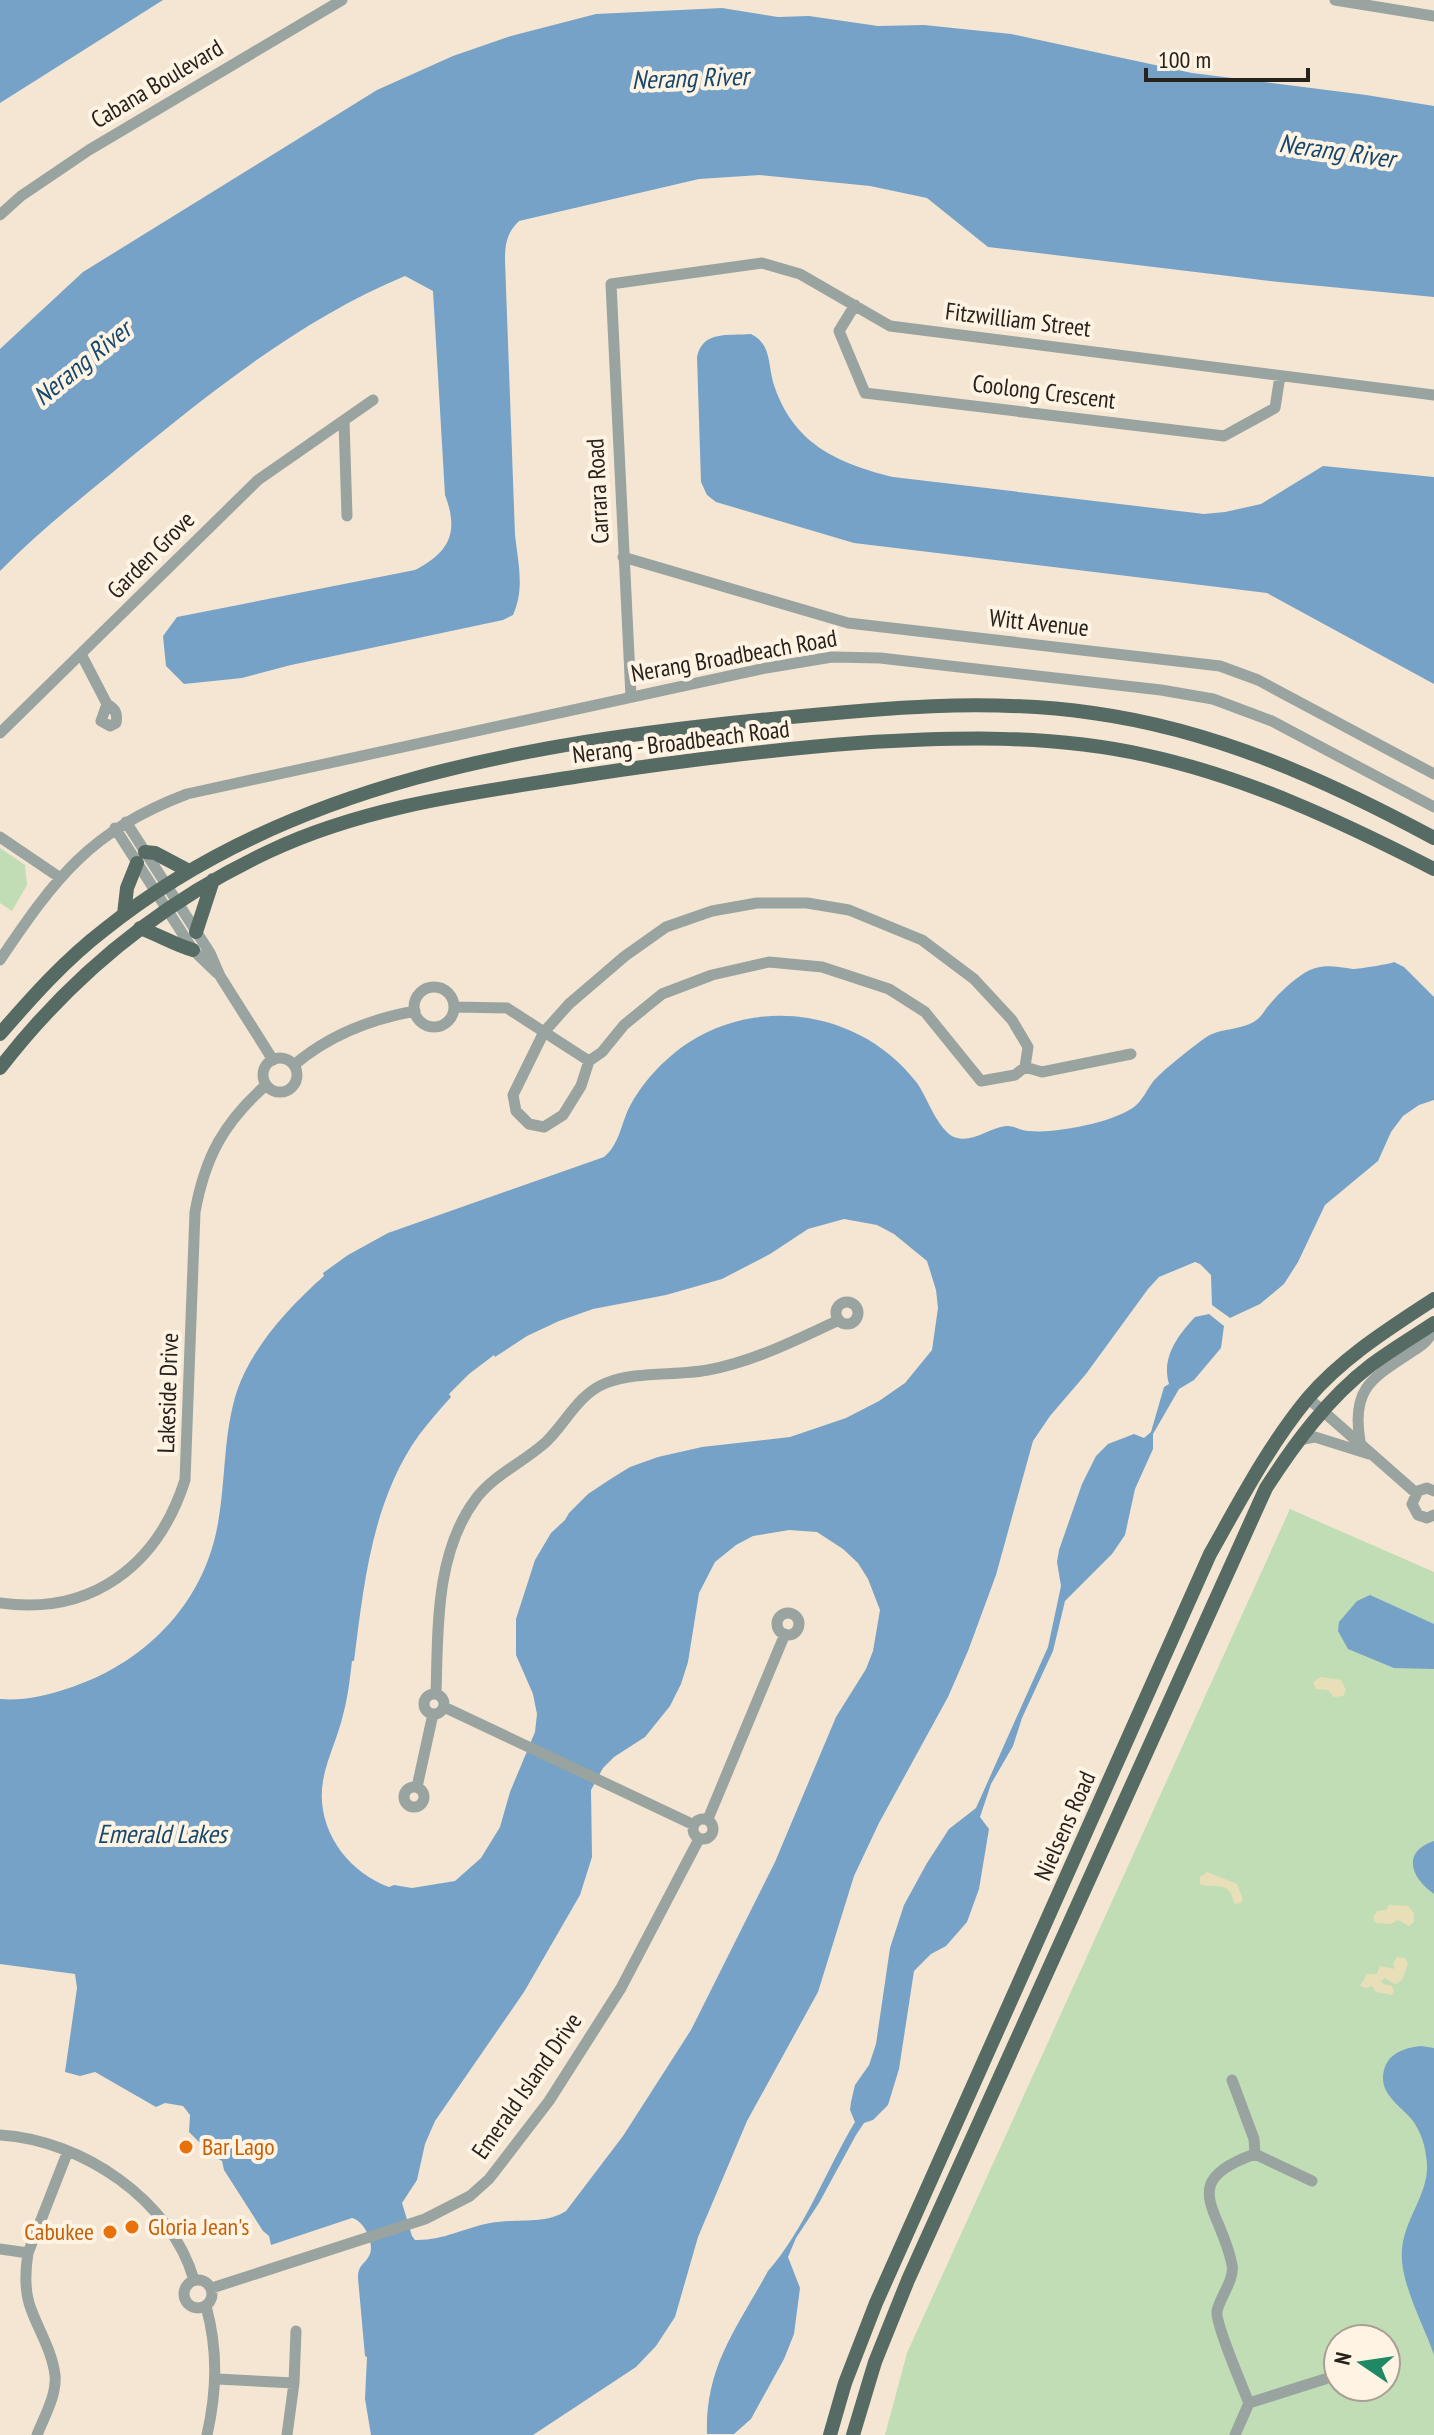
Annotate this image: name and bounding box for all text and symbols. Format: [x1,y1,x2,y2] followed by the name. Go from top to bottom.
[85,32,228,135] street label: Cabana Boulevard
[1146,32,1308,82] scale bar
[1158,44,1211,75] text: 100 m
[631,59,753,96] water label: Nerang River
[1277,126,1401,175] water label: Nerang River
[944,295,1093,344] street label: Fitzwilliam Street
[26,311,140,412] water label: Nerang River
[971,367,1118,416] street label: Coolong Crescent
[579,438,616,544] street label: Carrara Road
[100,504,201,605] street label: Garden Grove
[988,602,1090,643] street label: Witt Avenue
[629,622,839,689] street label: Nerang Broadbeach Road
[571,713,791,770] street label: Nerang - Broadbeach Road
[150,1332,185,1454] street label: Lakeside Drive
[1027,1766,1102,1885] street label: Nielsens Road
[97,1817,229,1850] water label: Emerald Lakes
[465,2007,589,2165] street label: Emerald Island Drive
[202,2131,275,2162] place label: Bar Lago
[177,2138,195,2156] marker: Bar Lago
[148,2211,249,2242] place label: Gloria Jean's
[24,2216,94,2247] place label: Cabukee
[123,2218,141,2236] marker: Gloria Jean's
[101,2223,119,2241] marker: Cabukee
[1322,2323,1402,2403] north arrow
[1328,2350,1357,2367] text: N

